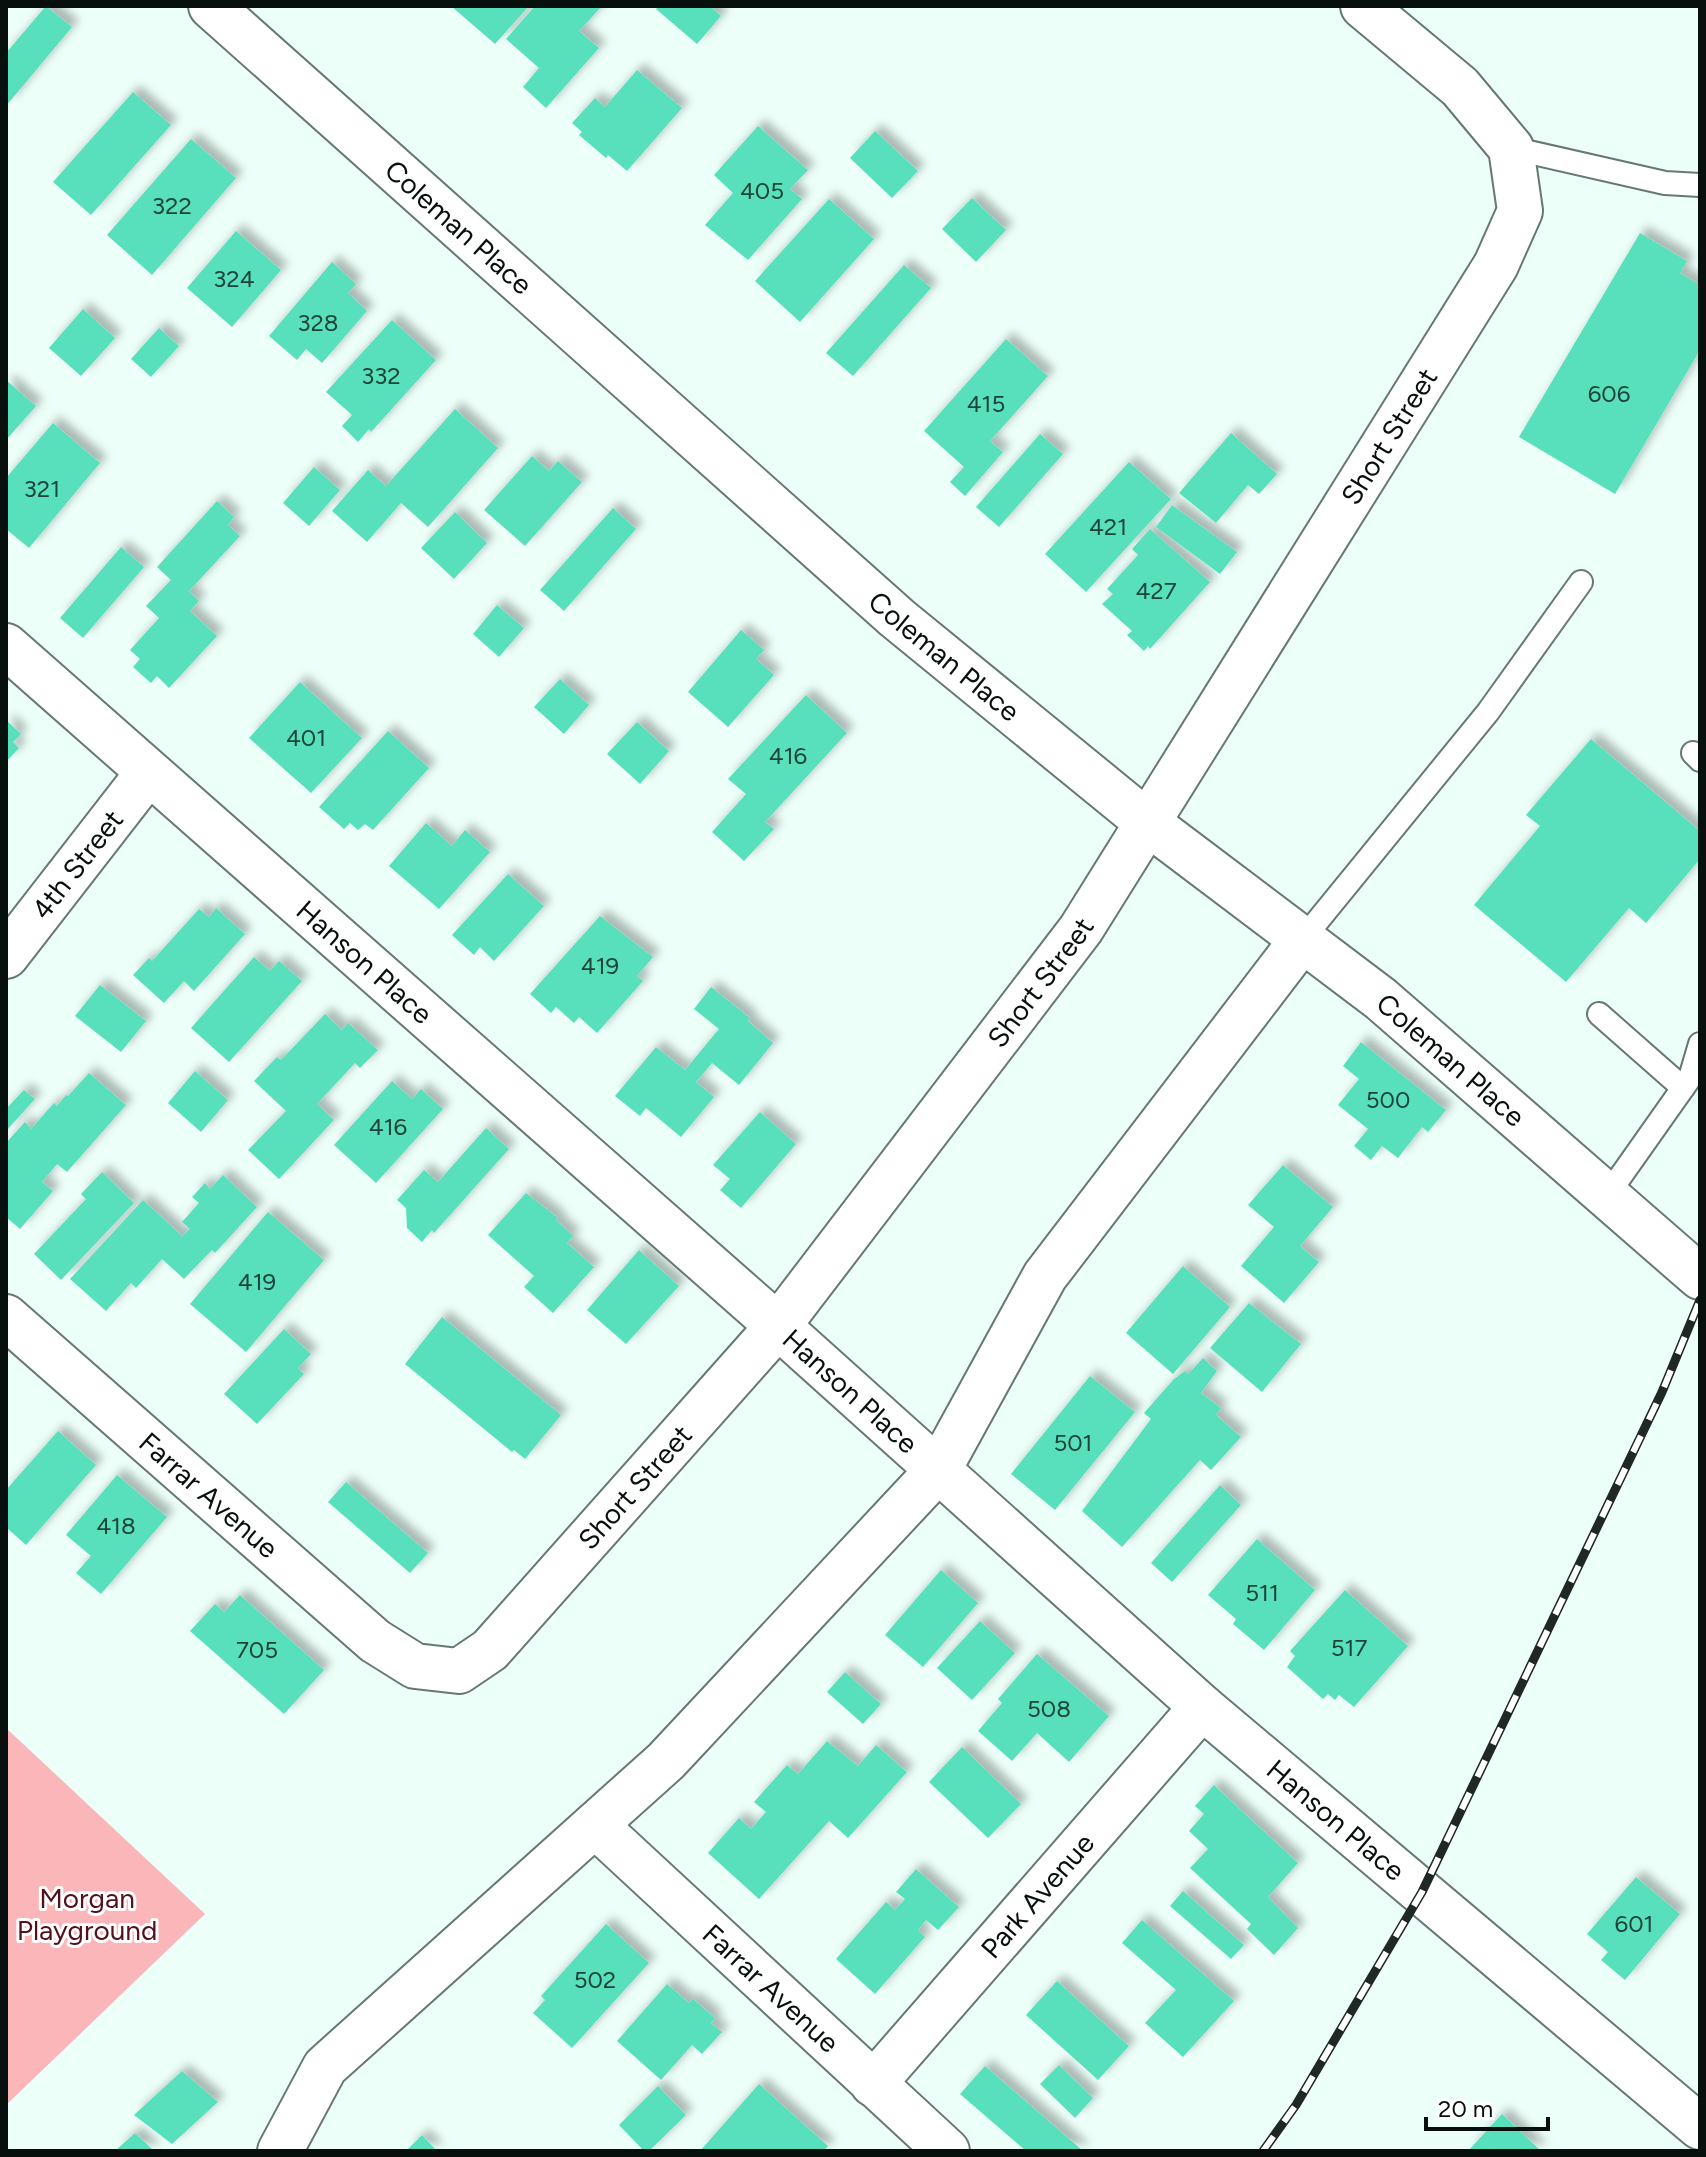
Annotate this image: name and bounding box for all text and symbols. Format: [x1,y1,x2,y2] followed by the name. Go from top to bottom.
[378,153,539,302] street label: Coleman Place
[740,176,784,205] house number: 405
[152,191,192,220] house number: 322
[213,264,255,293] house number: 324
[297,308,339,337] house number: 328
[361,361,401,390] house number: 332
[1334,362,1444,511] street label: Short Street
[1588,379,1630,408] house number: 606
[967,389,1005,418] house number: 415
[24,474,60,503] house number: 321
[1089,512,1127,541] house number: 421
[1135,576,1177,605] house number: 427
[862,584,1027,728] street label: Coleman Place
[286,723,326,752] house number: 401
[769,741,807,770] house number: 416
[24,803,130,926] street label: 4th Street
[290,893,440,1031] street label: Hanson Place
[980,911,1101,1054] street label: Short Street
[581,951,619,980] house number: 419
[1370,986,1532,1134] street label: Coleman Place
[1366,1085,1410,1114] house number: 500
[369,1112,407,1141] house number: 416
[238,1267,276,1296] house number: 419
[776,1322,925,1460] street label: Hanson Place
[571,1418,699,1556] street label: Short Street
[132,1425,285,1565] street label: Farrar Avenue
[1053,1428,1093,1457] house number: 501
[96,1511,136,1540] house number: 418
[1245,1578,1279,1607] house number: 511
[1331,1633,1367,1662] house number: 517
[236,1635,278,1664] house number: 705
[1027,1694,1071,1723] house number: 508
[1260,1752,1412,1888] street label: Hanson Place
[974,1826,1101,1965] street label: Park Avenue
[17,1881,157,1947] park label: Morgan Playground
[1615,1909,1653,1938] house number: 601
[696,1917,846,2060] street label: Farrar Avenue
[574,1965,616,1994] house number: 502
[1426,2081,1548,2131] scale bar
[1438,2094,1493,2123] text: 20 m

